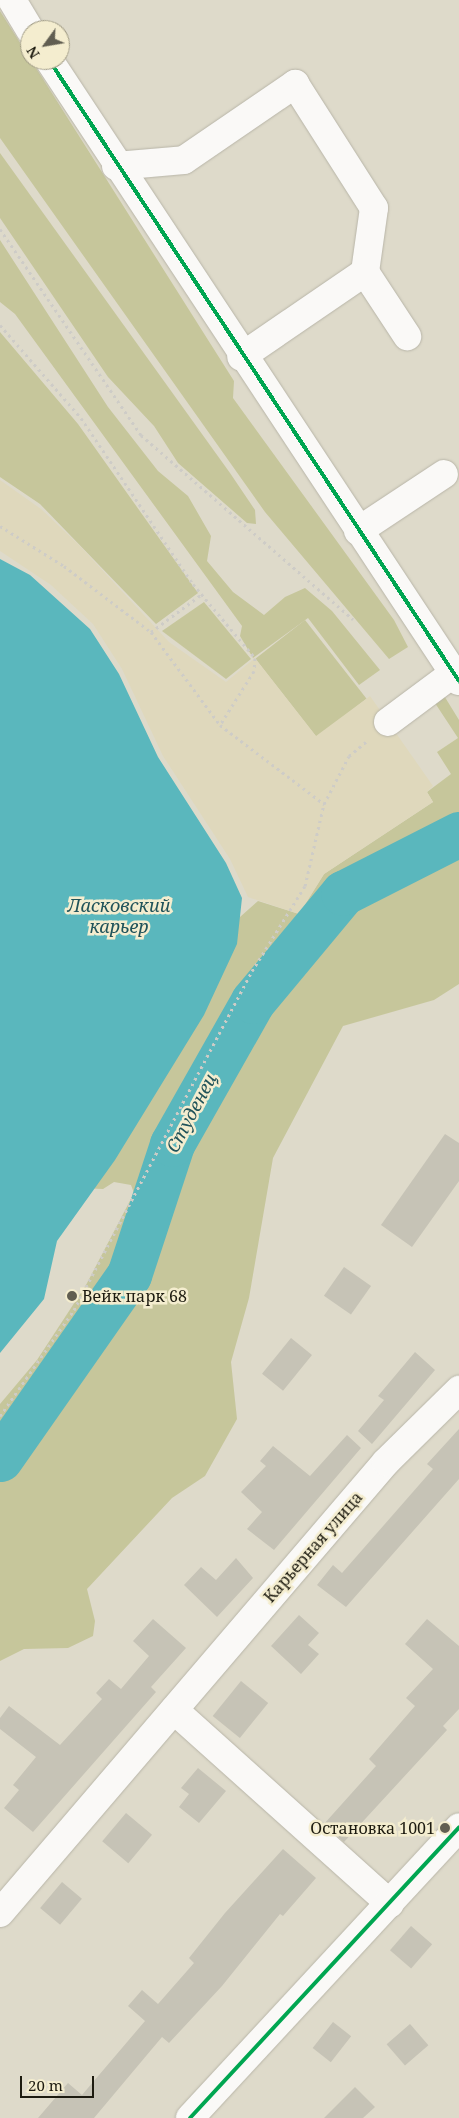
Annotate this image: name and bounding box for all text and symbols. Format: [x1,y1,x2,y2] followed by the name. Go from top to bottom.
[20,20,70,70] north arrow
[22,43,44,62] text: N
[68,895,170,938] water label: Ласковский карьер
[161,1070,221,1156] water label: Студенец
[82,1286,187,1306] place label: Вейк парк 68
[66,1290,78,1302] marker: Вейк парк 68
[260,1488,366,1606] street label: Карьерная улица
[310,1818,435,1838] place label: Остановка 1001
[439,1822,451,1834] marker: Остановка 1001
[22,2066,96,2098] scale bar
[28,2075,63,2095] text: 20 m

